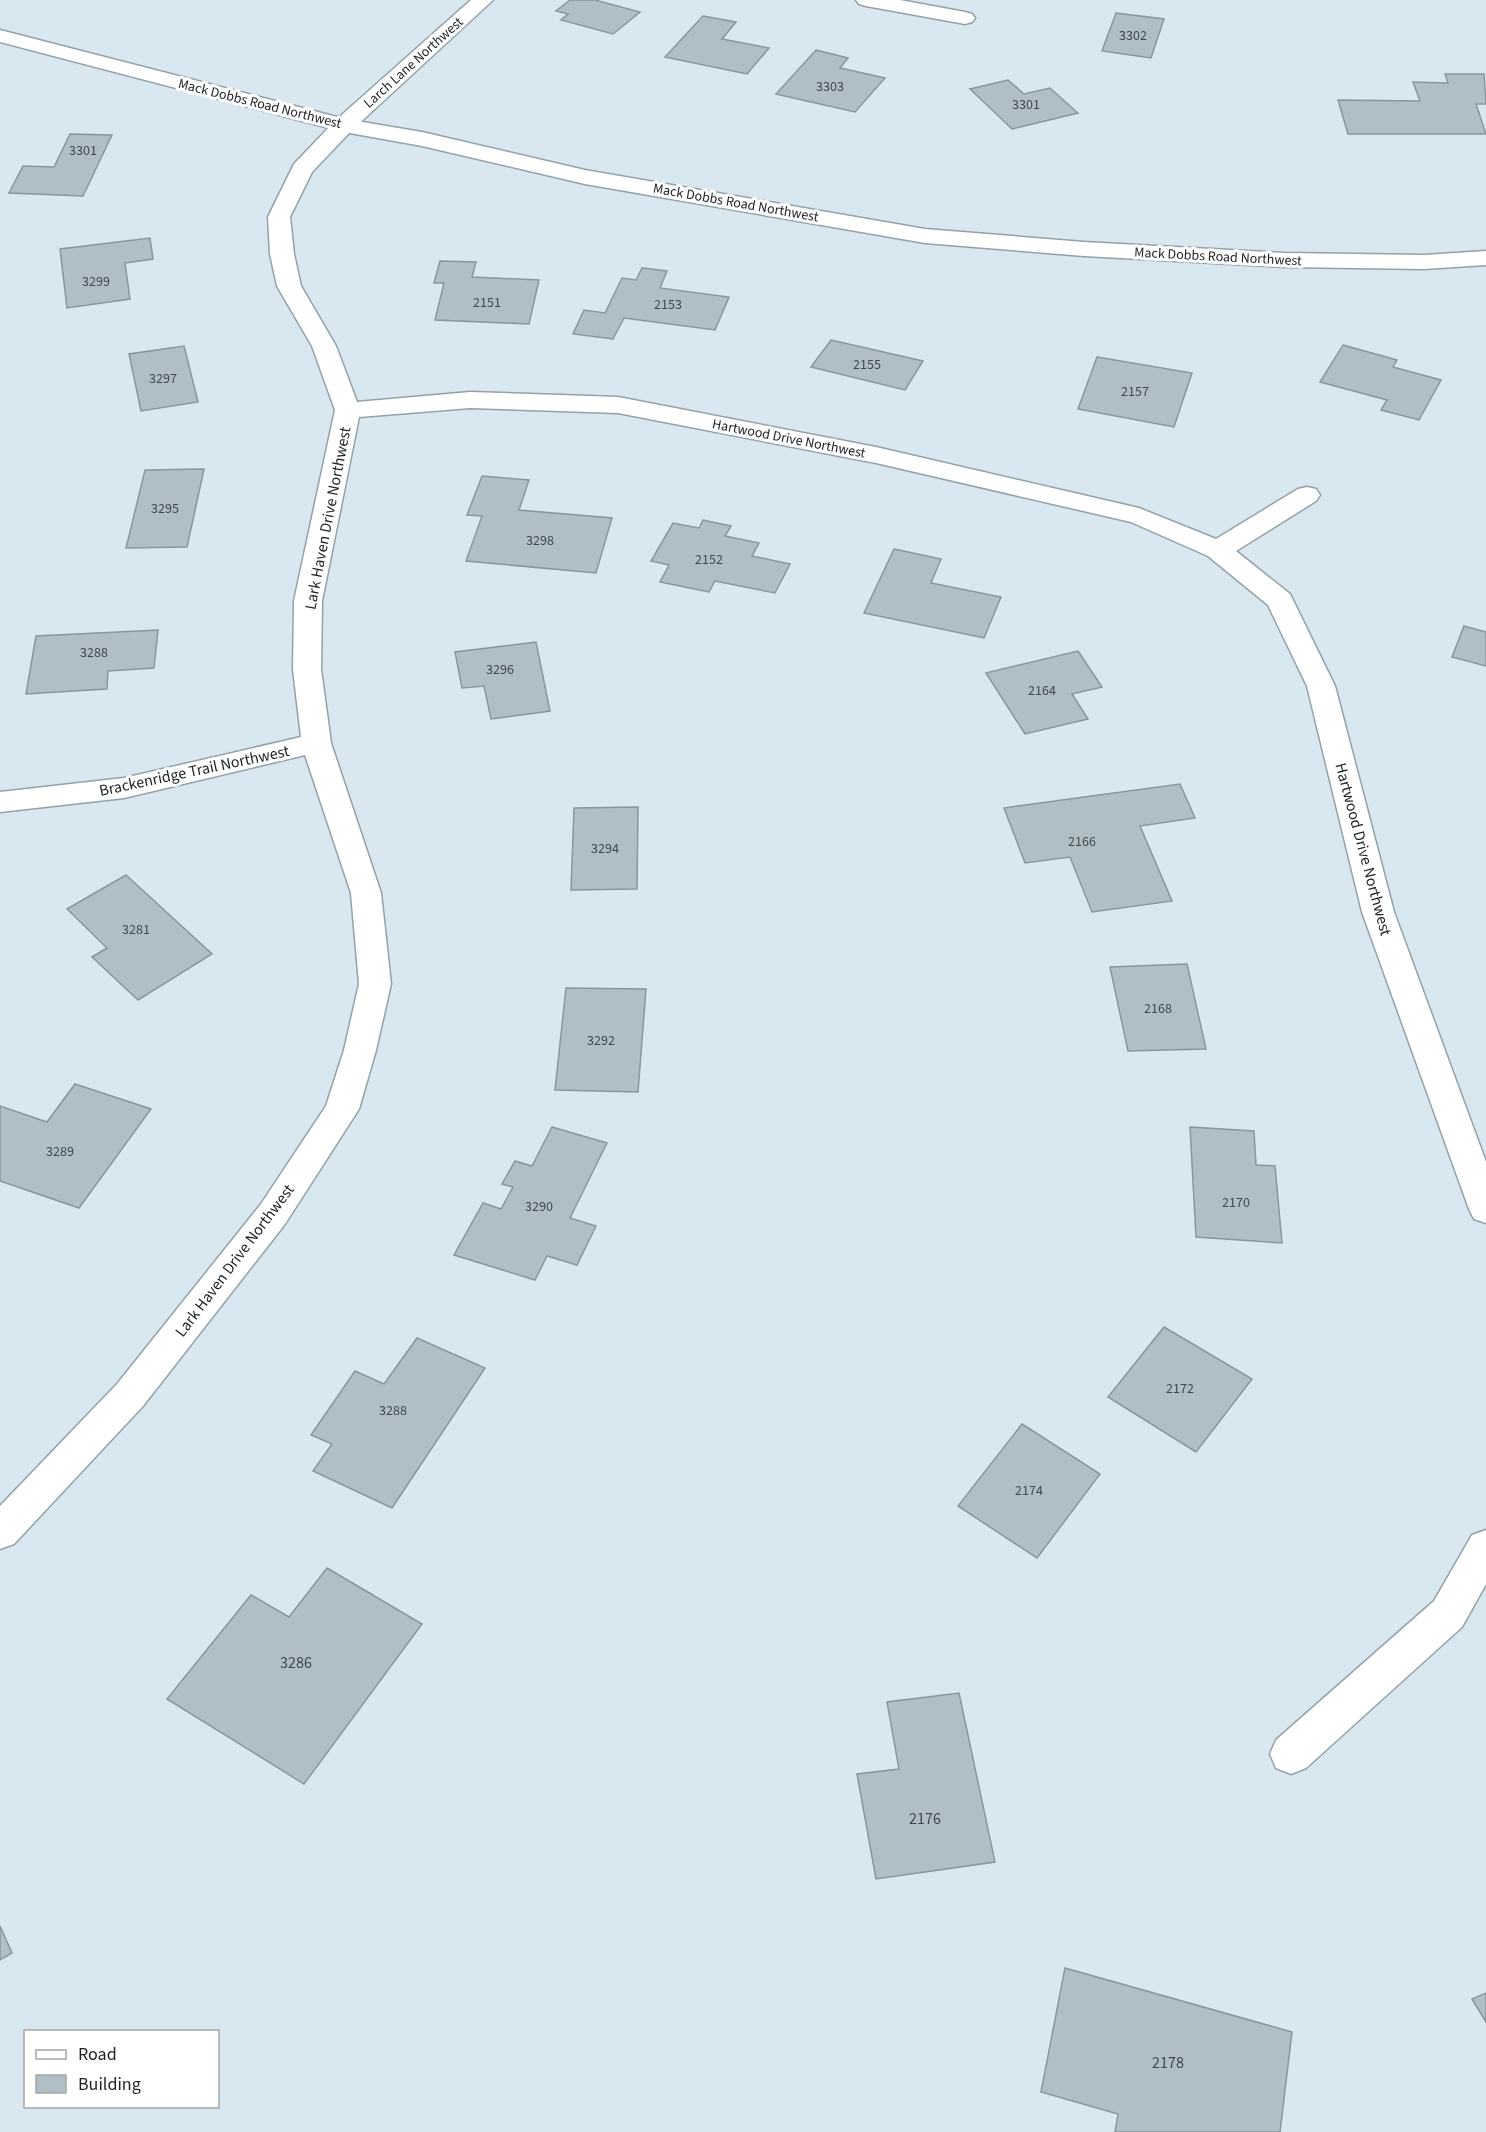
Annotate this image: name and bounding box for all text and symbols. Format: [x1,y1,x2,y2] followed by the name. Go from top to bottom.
[359,12,468,113] street label: Larch Lane Northwest
[1119,26,1147,46] house number: 3302
[176,74,344,134] street label: Mack Dobbs Road Northwest
[816,77,844,97] house number: 3303
[1012,95,1040,115] house number: 3301
[69,141,97,161] house number: 3301
[652,179,820,227] street label: Mack Dobbs Road Northwest
[1134,243,1302,271] street label: Mack Dobbs Road Northwest
[82,272,110,292] house number: 3299
[473,293,501,313] house number: 2151
[654,295,682,315] house number: 2153
[853,355,881,375] house number: 2155
[149,369,177,389] house number: 3297
[1121,382,1149,402] house number: 2157
[710,414,867,464] street label: Hartwood Drive Northwest
[299,424,357,612] street label: Lark Haven Drive Northwest
[151,499,179,519] house number: 3295
[526,531,554,551] house number: 3298
[695,550,723,570] house number: 2152
[80,643,108,663] house number: 3288
[486,660,514,680] house number: 3296
[1028,681,1056,701] house number: 2164
[97,740,292,802] street label: Brackenridge Trail Northwest
[1329,760,1397,939] street label: Hartwood Drive Northwest
[1068,832,1096,852] house number: 2166
[591,839,619,859] house number: 3294
[122,920,150,940] house number: 3281
[1144,999,1172,1019] house number: 2168
[587,1031,615,1051] house number: 3292
[46,1142,74,1162] house number: 3289
[170,1179,300,1342] street label: Lark Haven Drive Northwest
[1222,1193,1250,1213] house number: 2170
[525,1197,553,1217] house number: 3290
[1166,1379,1194,1399] house number: 2172
[379,1401,407,1421] house number: 3288
[1015,1481,1043,1501] house number: 2174
[280,1652,312,1674] house number: 3286
[909,1808,941,1830] house number: 2176
[24,2030,219,2108] legend
[78,2042,117,2067] text: Road
[1152,2052,1184,2074] house number: 2178
[78,2072,141,2097] text: Building

